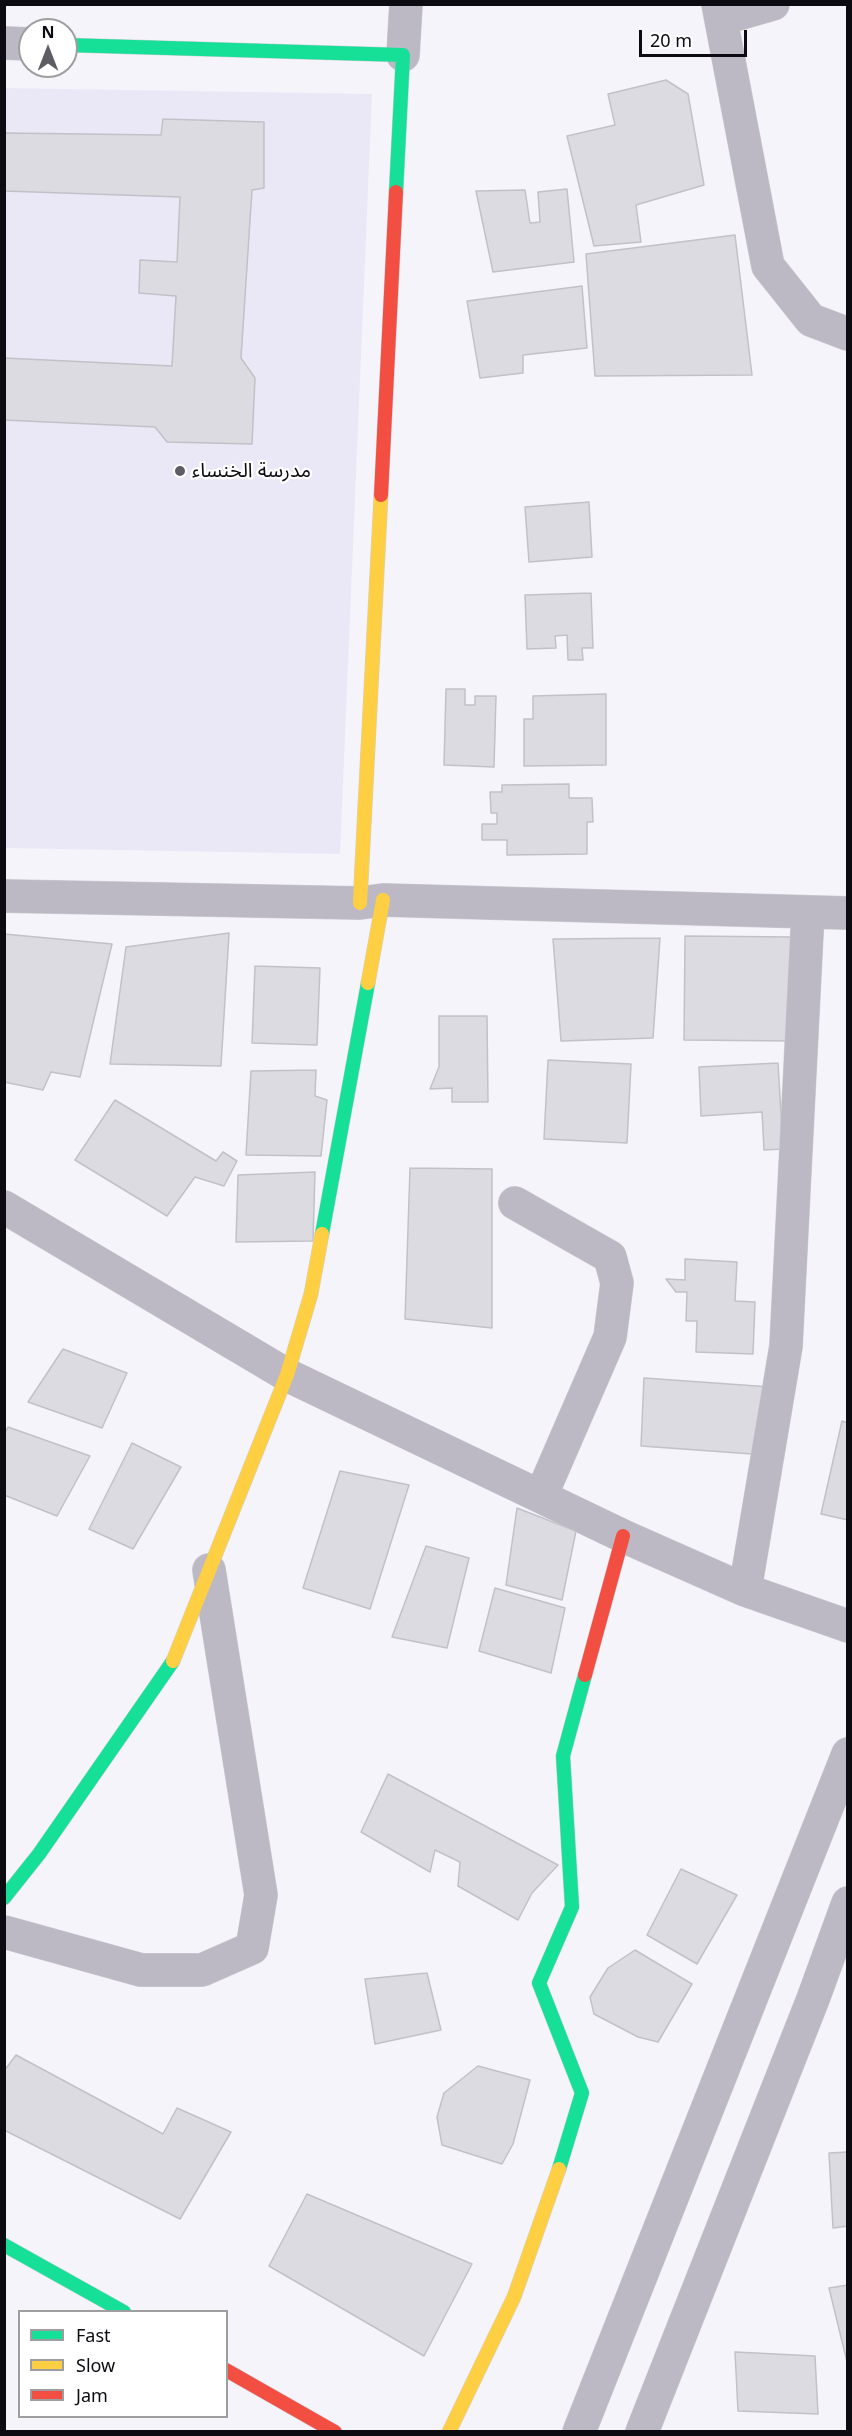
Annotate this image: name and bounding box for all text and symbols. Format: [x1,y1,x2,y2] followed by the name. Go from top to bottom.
[18,18,78,78] north arrow
[642,18,750,56] scale bar
[41,21,55,43] text: N
[650,28,692,52] text: 20 m
[192,459,311,483] place label: مدرسة الخنساء
[173,464,187,478] marker: مدرسة الخنساء
[18,2310,228,2418] legend
[76,2323,111,2347] text: Fast
[76,2353,115,2377] text: Slow
[76,2383,108,2407] text: Jam

